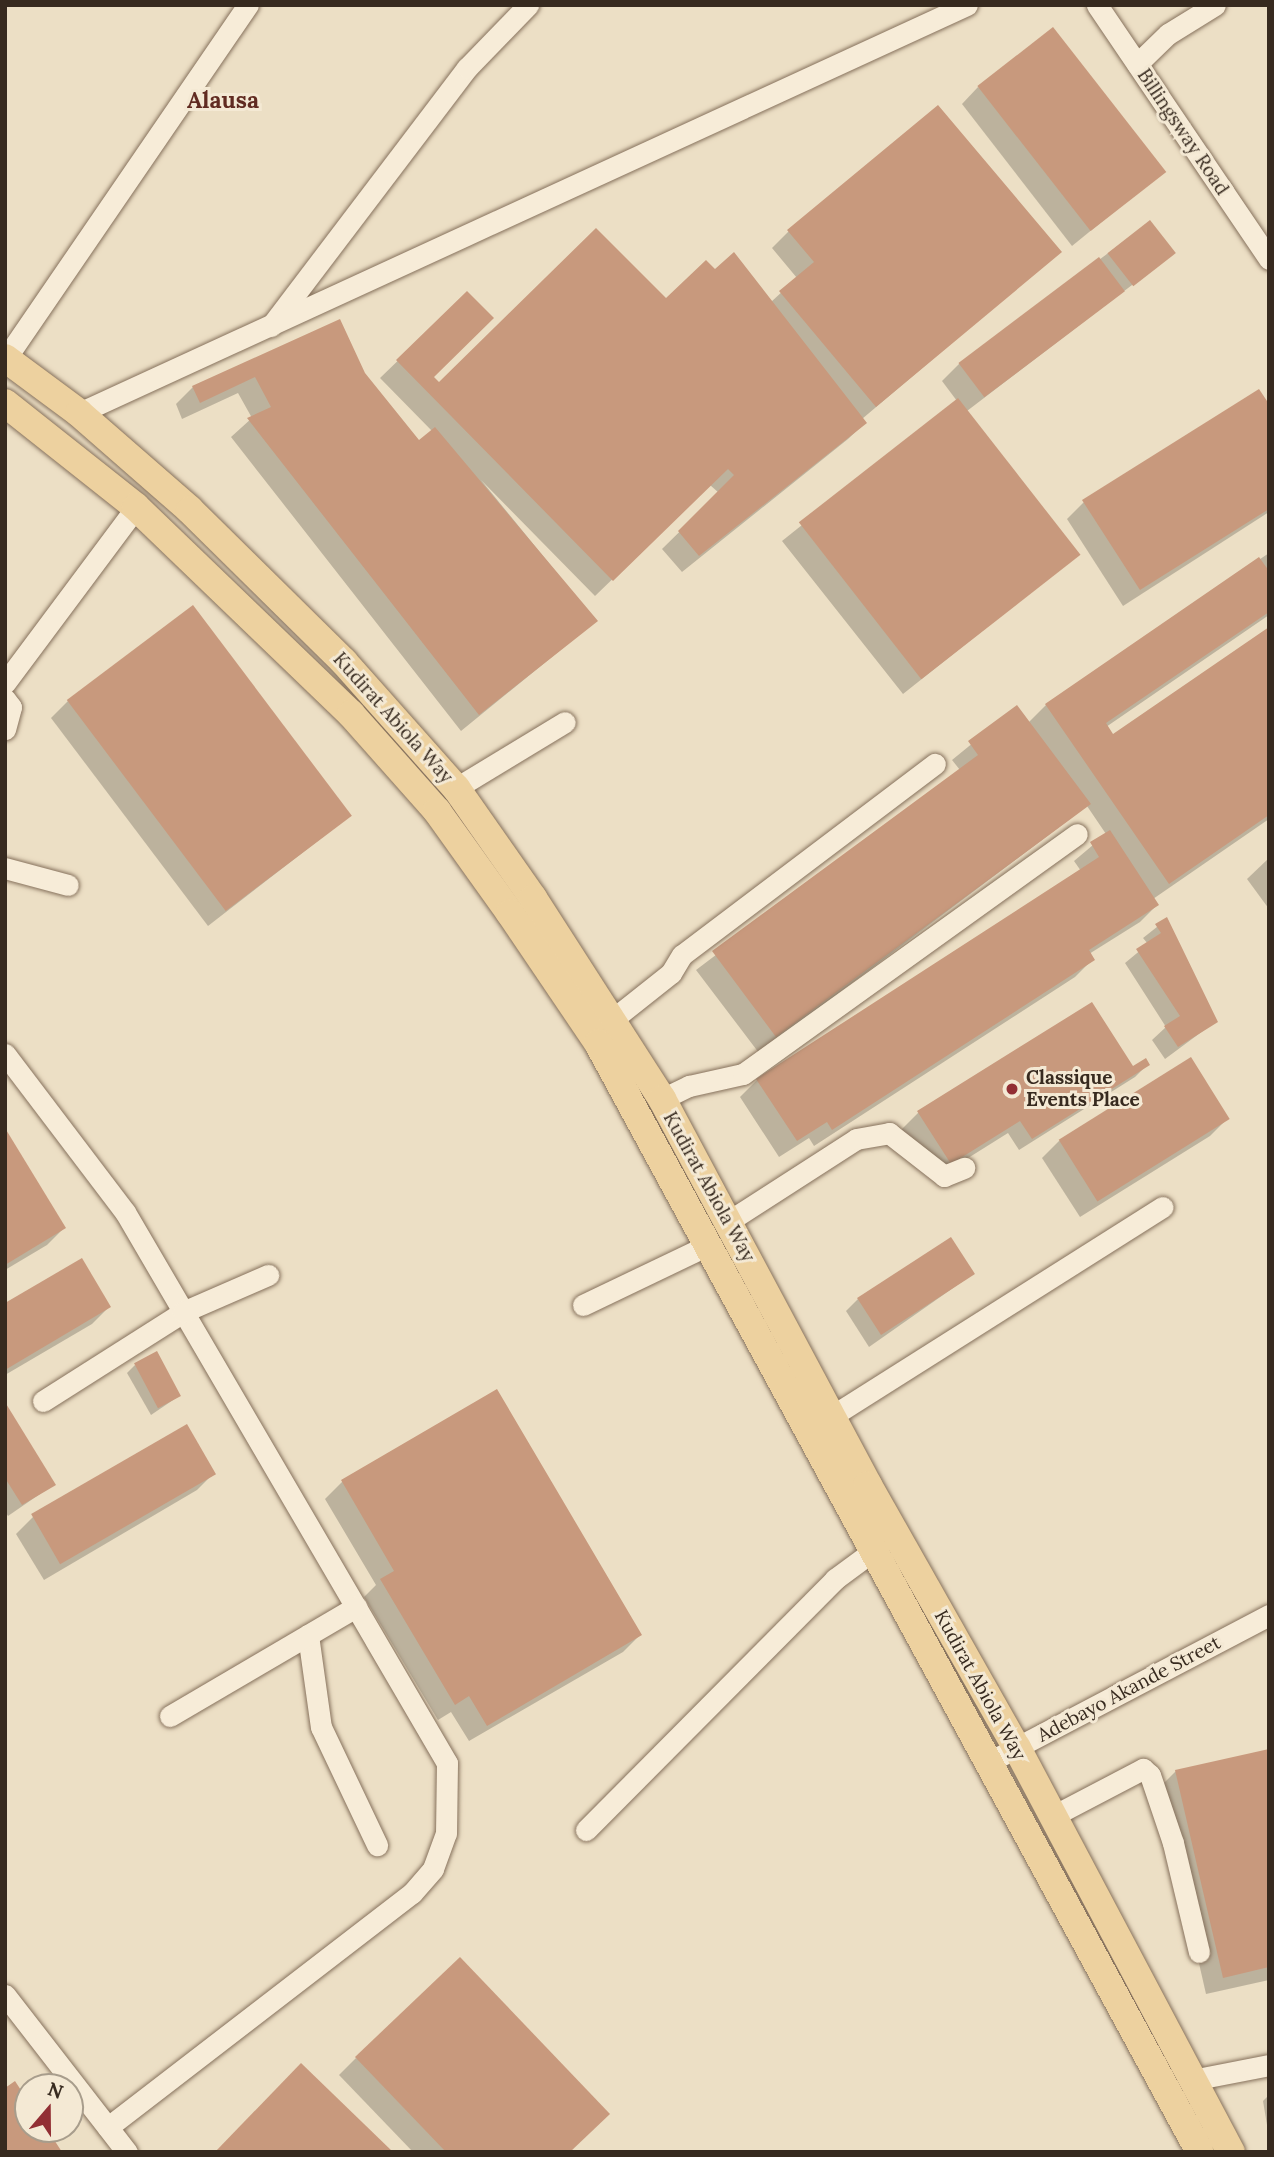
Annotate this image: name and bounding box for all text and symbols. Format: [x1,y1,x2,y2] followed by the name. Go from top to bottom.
[1132,65,1234,199] street label: Billingsway Road
[187,86,259,114] district label: Alausa
[328,648,458,788] street label: Kudirat Abiola Way
[1026,1067,1140,1111] place label: Classique Events Place
[1004,1081,1020,1097] marker: Classique Events Place
[658,1108,760,1266] street label: Kudirat Abiola Way
[929,1606,1031,1764] street label: Kudirat Abiola Way
[1034,1631,1224,1747] street label: Adebayo Akande Street
[14,2073,84,2143] north arrow
[44,2076,67,2104] text: N

